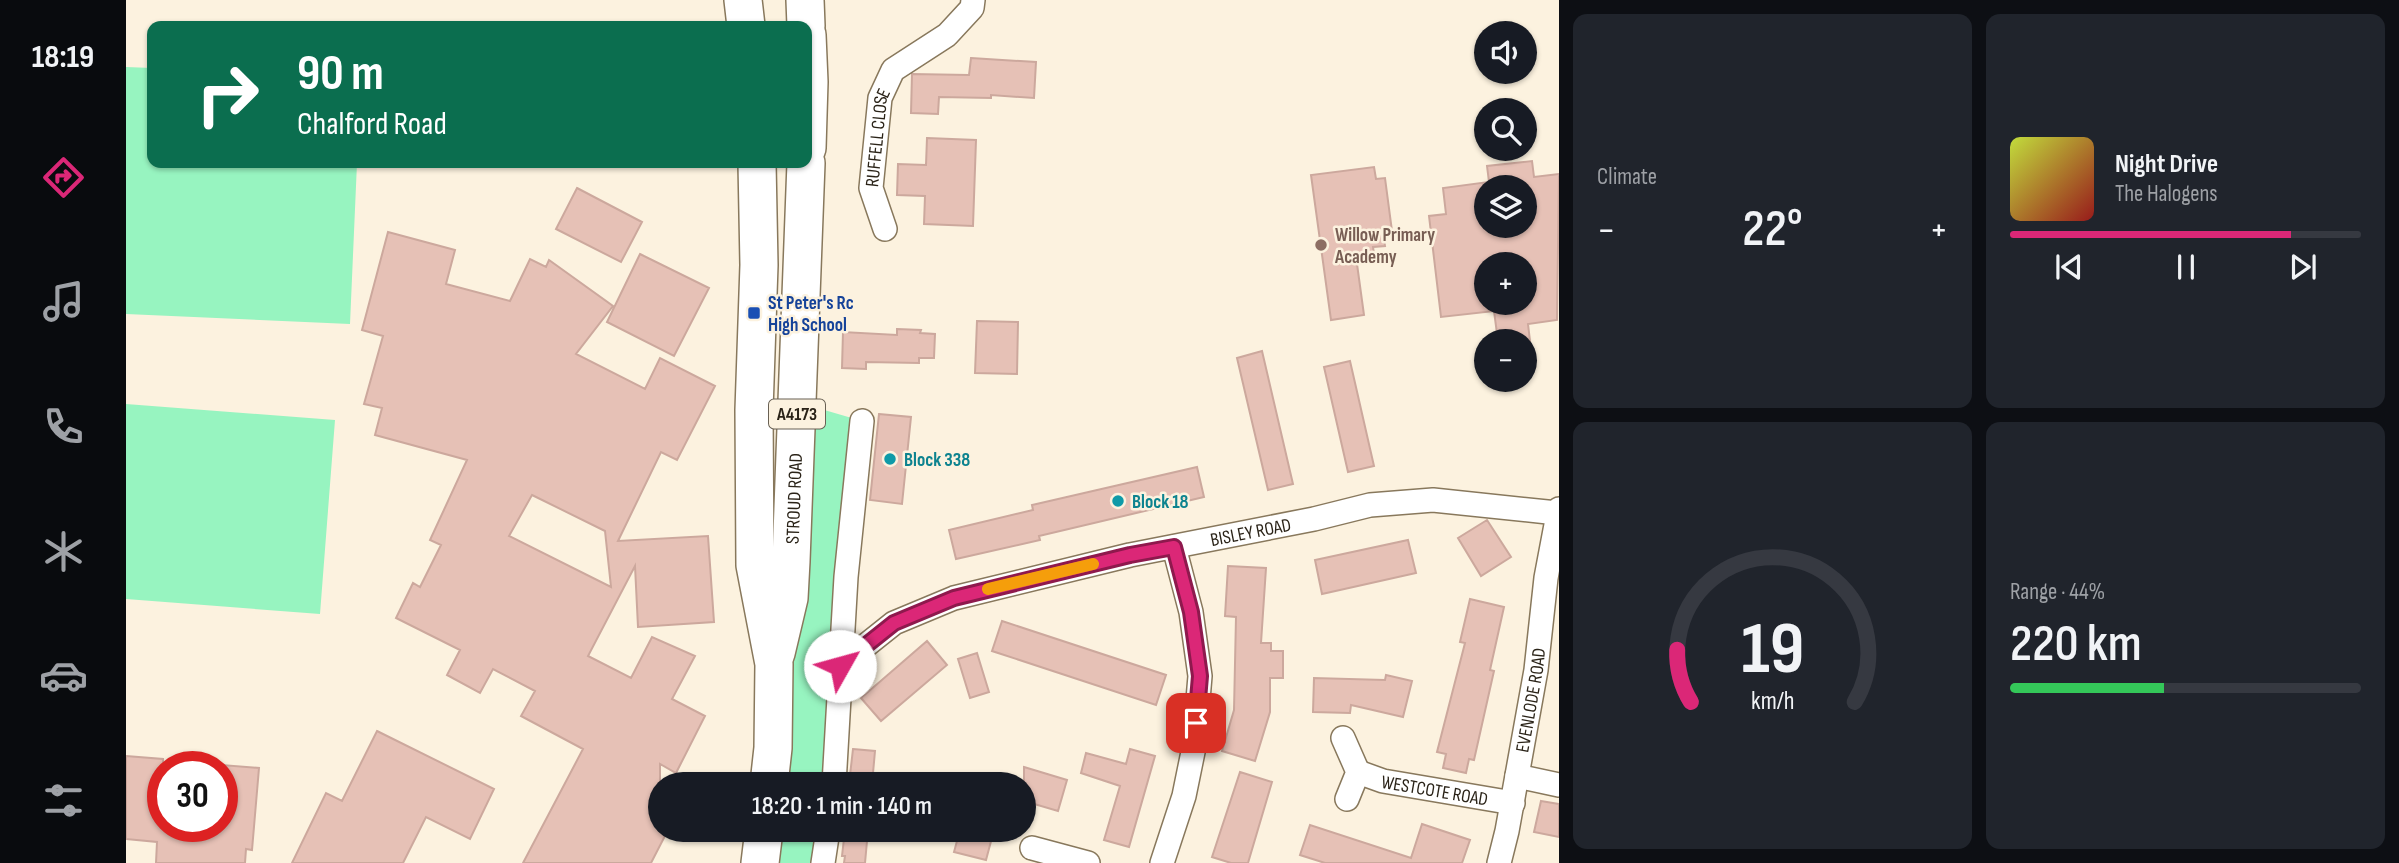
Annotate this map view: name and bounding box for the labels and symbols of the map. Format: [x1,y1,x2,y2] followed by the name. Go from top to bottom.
[861,85,896,188] street label: RUFFELL CLOSE
[1334,224,1435,269] place label: Willow Primary Academy
[1313,237,1329,253] marker: Willow Primary Academy
[768,292,854,337] place label: St Peter's Rc High School
[746,305,762,321] marker: St Peter's Rc High School
[769,400,825,428] road number: A4173
[904,449,970,472] place label: Block 338
[882,451,898,467] marker: Block 338
[782,453,808,545] street label: STROUD ROAD
[1132,491,1189,514] place label: Block 18
[1110,493,1126,509] marker: Block 18
[1208,514,1293,552] street label: BISLEY ROAD
[803,629,877,703] position arrow
[1511,647,1551,754] street label: EVENLODE ROAD
[1166,693,1226,753] pin
[147,751,238,842] speed limit sign: 30
[1379,771,1489,812] street label: WESTCOTE ROAD

